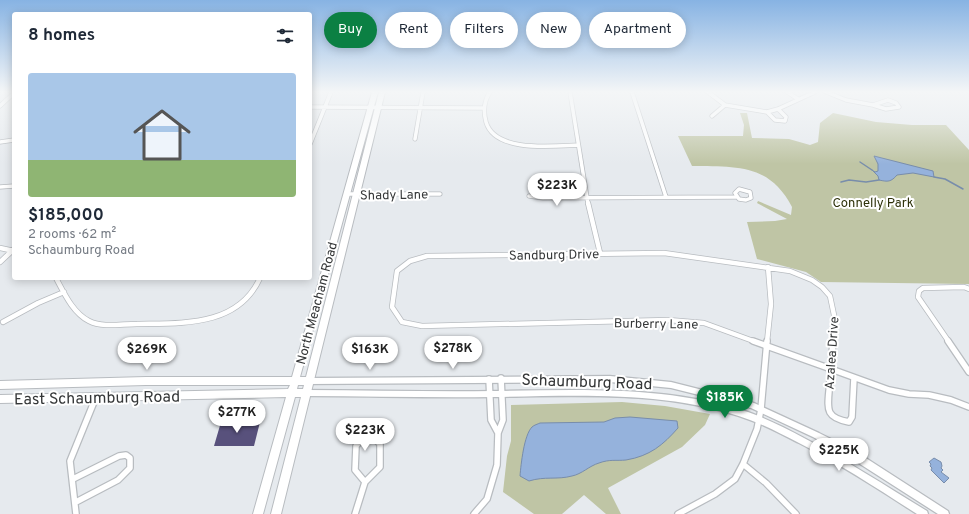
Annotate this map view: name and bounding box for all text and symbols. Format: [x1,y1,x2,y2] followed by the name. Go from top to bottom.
[324,12,377,48] chip: Buy
[385,12,442,48] chip: Rent
[450,12,518,48] chip: Filters
[526,12,581,48] chip: New
[589,12,686,48] chip: Apartment
[28,25,95,47] text: 8 homes
[274,25,296,47] icon: filters
[126,99,198,171] icon: home
[529,173,585,207] pin: $223K
[537,178,577,194] text: $223K
[360,187,428,205] street label: Shady Lane
[832,196,914,212] park label: Connelly Park
[28,205,104,227] text: $185,000
[28,227,116,243] text: 2 rooms · 62 m²
[294,240,342,367] street label: North Meacham Road
[28,243,135,259] text: Schaumburg Road
[509,247,599,265] street label: Sandburg Drive
[614,316,698,334] street label: Burberry Lane
[822,316,844,390] street label: Azalea Drive
[425,336,481,370] pin: $278K
[119,337,175,371] pin: $269K
[342,337,398,371] pin: $163K
[433,341,473,357] text: $278K
[126,342,168,358] text: $269K
[351,342,389,358] text: $163K
[521,371,653,395] street label: Schaumburg Road
[697,385,753,419] pin: $185K
[14,388,180,410] street label: East Schaumburg Road
[706,390,744,406] text: $185K
[209,400,265,434] pin: $277K
[218,405,256,421] text: $277K
[337,418,393,452] pin: $223K
[345,423,385,439] text: $223K
[811,438,867,472] pin: $225K
[819,443,859,459] text: $225K

